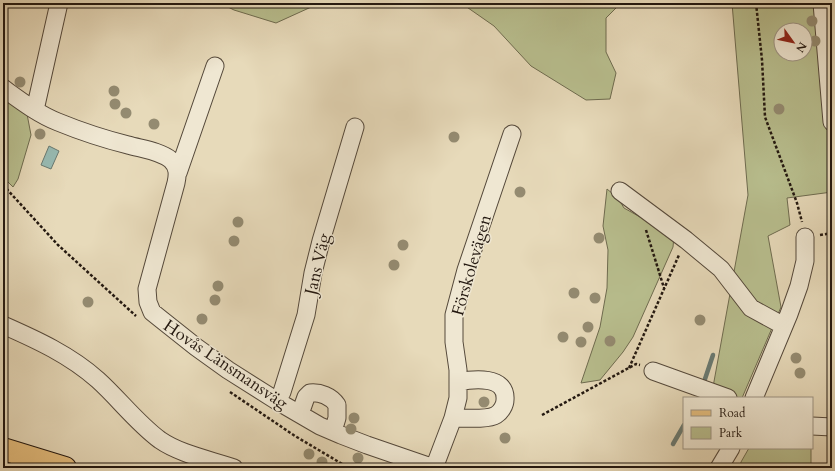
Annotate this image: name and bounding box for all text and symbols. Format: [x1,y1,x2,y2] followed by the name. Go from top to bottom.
[773,22,813,62] north arrow
[792,39,810,56] text: N
[446,212,497,318] street label: Förskolevägen
[299,231,336,300] street label: Jans Väg
[159,314,293,415] street label: Hovås Länsmansväg
[683,397,813,449] legend
[719,405,746,421] text: Road
[719,425,743,441] text: Park

